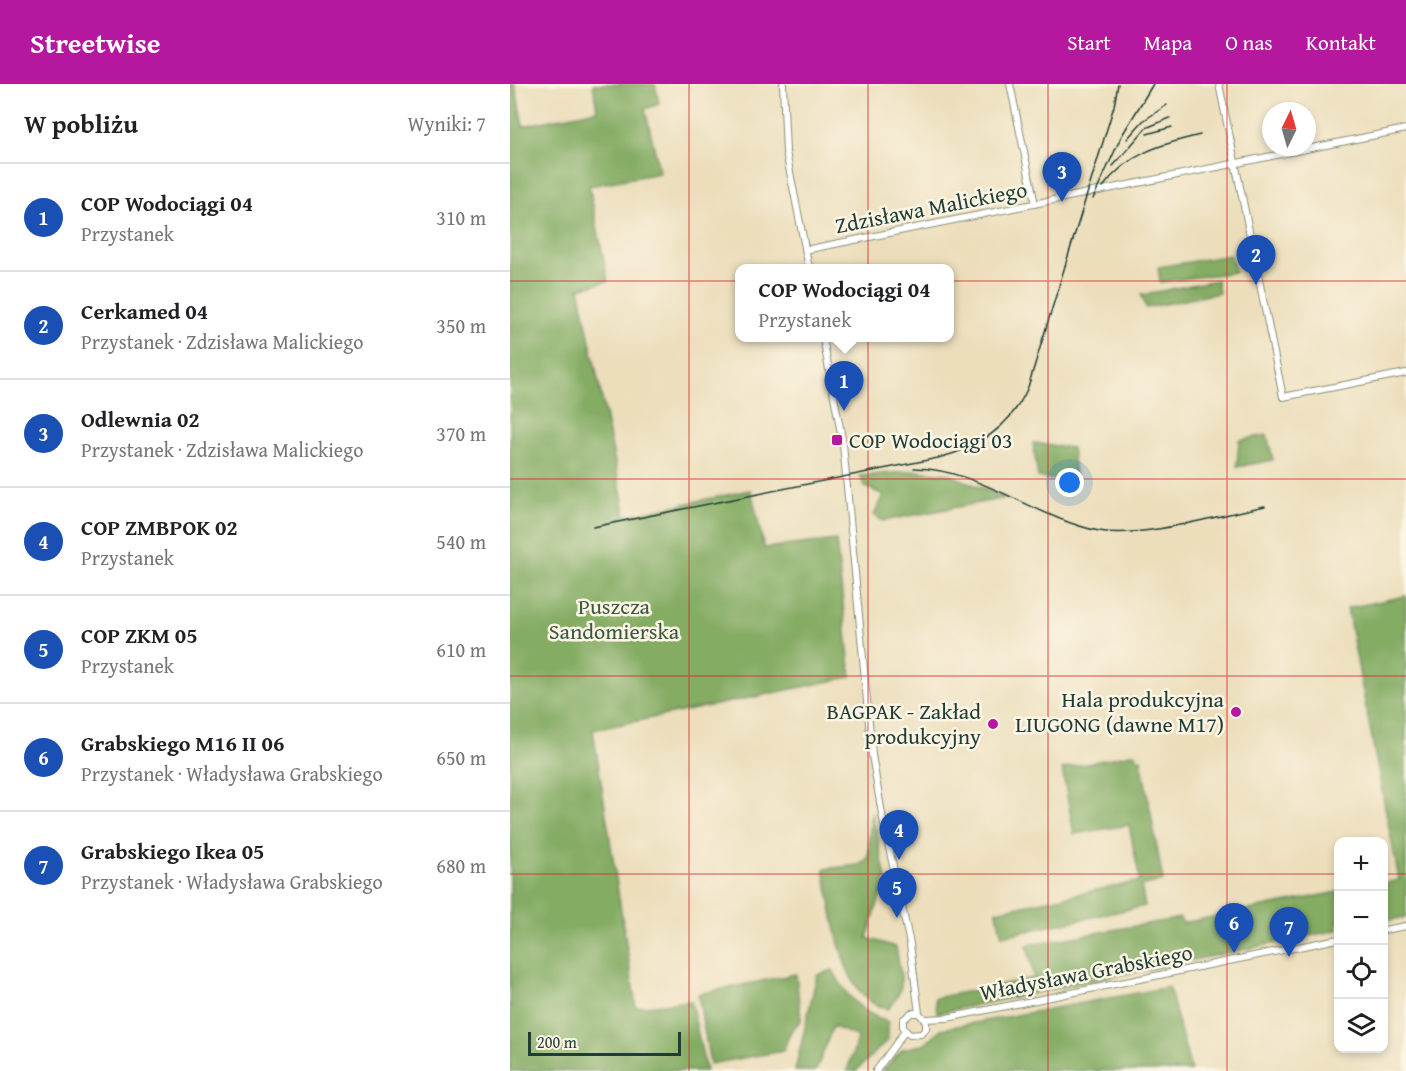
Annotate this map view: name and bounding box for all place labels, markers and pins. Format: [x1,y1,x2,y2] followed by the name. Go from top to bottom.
[1042,152,1082,202] pin: 3
[1236,236,1276,285] pin: 2
[824,362,864,411] pin: 1
[849,424,1013,456] place label: COP Wodociągi 03
[830,433,844,447] marker: COP Wodociągi 03
[1015,683,1225,740] place label: Hala produkcyjna LIUGONG (dawne M17)
[827,695,981,752] place label: BAGPAK - Zakład produkcyjny
[1229,705,1243,719] marker: Hala produkcyjna LIUGONG (dawne M17)
[986,717,1000,731] marker: BAGPAK - Zakład produkcyjny
[880,810,918,860] pin: 4
[878,868,916,918] pin: 5
[1214,904,1254,953] pin: 6
[1270,908,1308,957] pin: 7

